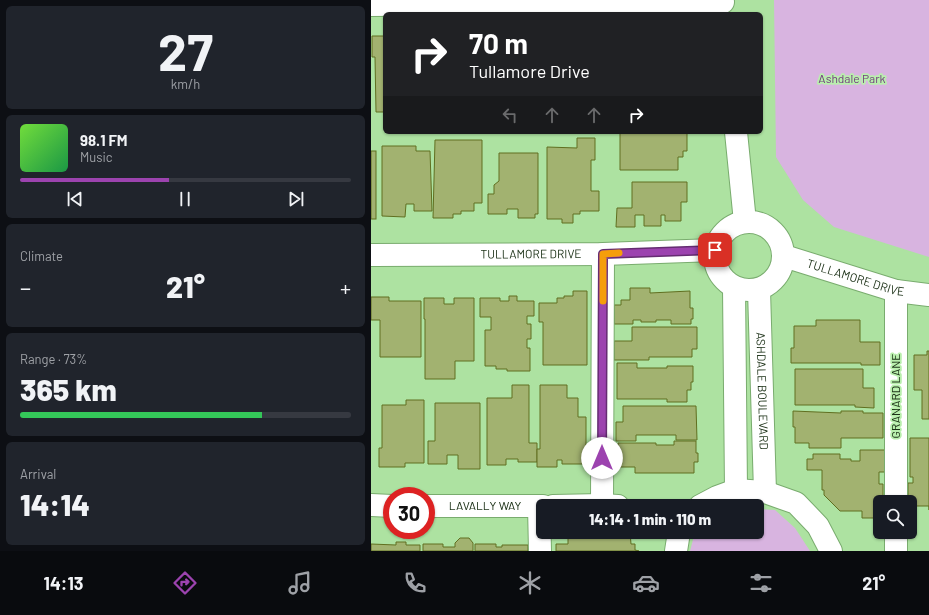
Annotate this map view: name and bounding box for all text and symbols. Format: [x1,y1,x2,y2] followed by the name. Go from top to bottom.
[158,19,213,81] text: 27
[469,26,528,60] text: 70 m
[403,28,455,80] icon: right
[469,60,590,82] text: Tullamore Drive
[818,71,886,85] park label: Ashdale Park
[171,76,200,92] text: km/h
[499,104,521,126] icon: left
[541,104,563,126] icon: ahead
[583,104,605,126] icon: ahead
[625,104,647,126] icon: right
[80,131,128,149] text: 98.1 FM
[80,149,113,165] text: Music
[64,188,86,210] icon: previous
[174,188,196,210] icon: pause
[285,188,307,210] icon: next
[698,233,732,267] pin
[704,239,726,261] icon: arrive
[480,246,582,261] street label: TULLAMORE DRIVE
[20,248,63,264] text: Climate
[805,256,905,298] street label: TULLAMORE DRIVE
[166,268,205,304] text: 21°
[20,274,31,300] text: −
[340,274,351,300] text: +
[754,332,772,450] street label: ASHDALE BOULEVARD
[20,351,87,367] text: Range · 73%
[888,354,902,438] street label: GRANARD LANE
[20,371,117,407] text: 365 km
[581,437,623,479] position arrow
[20,466,56,482] text: Arrival
[20,486,90,522] text: 14:14
[383,487,435,539] speed limit sign: 30
[873,495,917,539] map controls
[873,495,917,539] button: search
[449,498,521,512] street label: LAVALLY WAY
[589,510,711,528] text: 14:14 · 1 min · 110 m
[171,569,199,597] icon: directions
[286,569,314,597] icon: music
[401,569,429,597] icon: phone
[516,569,544,597] icon: climate
[632,569,660,597] icon: car
[747,569,775,597] icon: filters
[44,572,84,594] text: 14:13
[862,572,885,594] text: 21°

